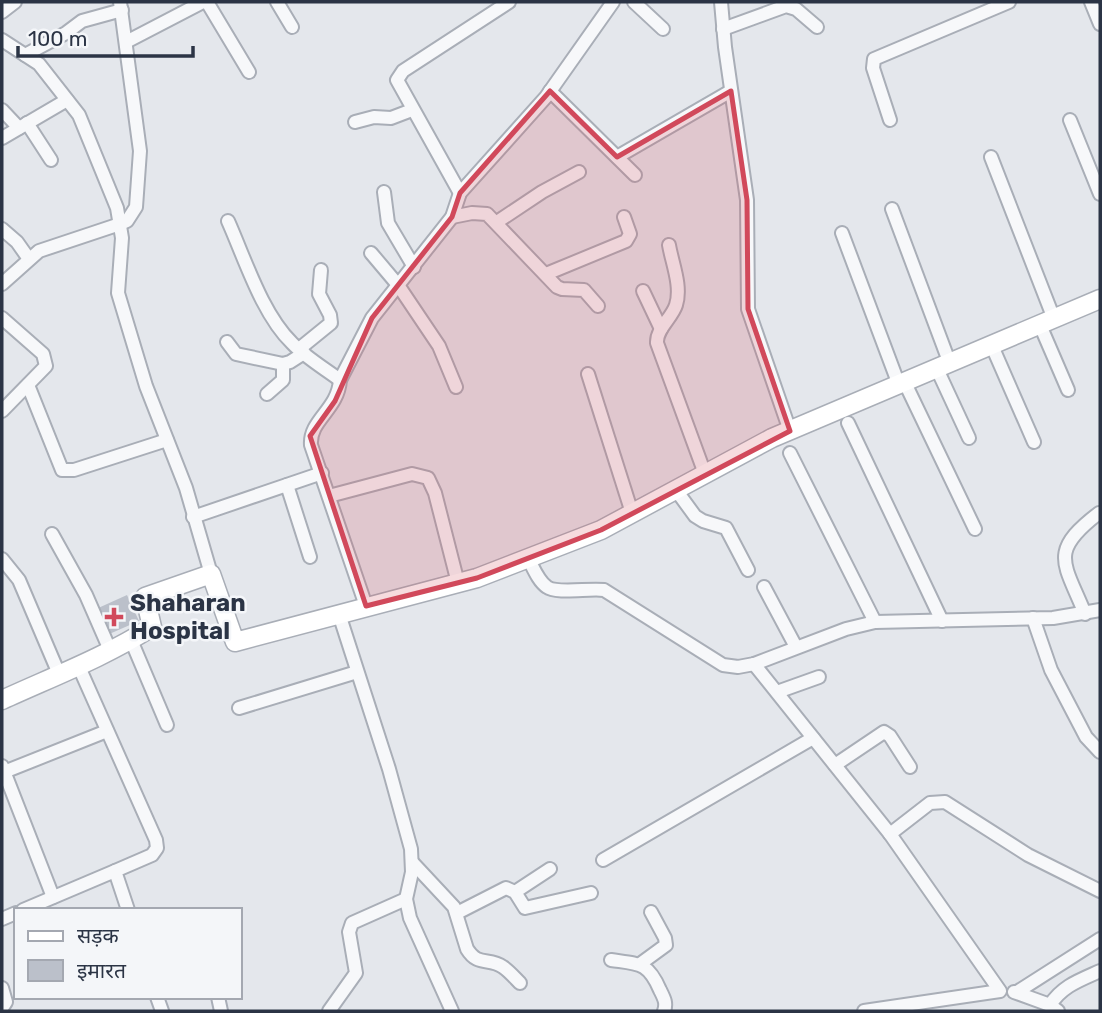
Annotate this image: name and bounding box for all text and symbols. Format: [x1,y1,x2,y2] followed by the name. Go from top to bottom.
[18,14,192,58] scale bar
[28,26,87,51] text: 100 m
[130,589,246,645] place label: Shaharan Hospital
[104,607,124,627] marker: Shaharan Hospital
[14,908,242,999] legend
[77,923,119,948] text: सड़क
[77,958,127,983] text: इमारत

